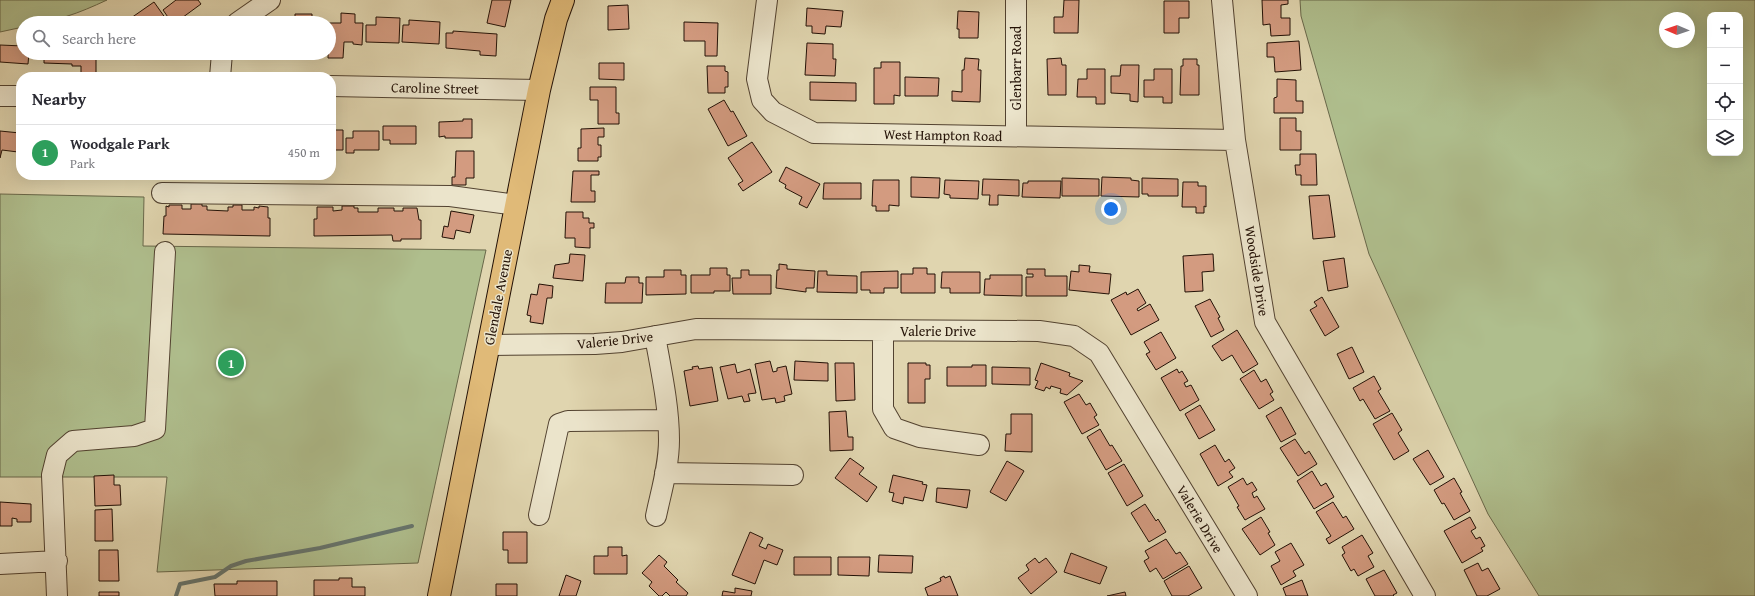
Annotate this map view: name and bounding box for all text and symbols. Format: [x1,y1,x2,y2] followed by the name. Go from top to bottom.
[1659,12,1695,48] north arrow
[1707,12,1743,156] map controls
[1707,12,1743,48] button: +
[16,16,336,60] search box
[1006,25,1026,110] street label: Glenbarr Road
[30,27,52,49] icon: search
[62,28,136,49] text: Search here
[1707,48,1743,84] button: −
[391,77,479,99] street label: Caroline Street
[1707,84,1743,120] button: locate
[32,86,86,111] text: Nearby
[1707,120,1743,156] button: layers
[883,124,1003,146] street label: West Hampton Road
[70,133,170,154] text: Woodgale Park
[42,143,48,162] text: 1
[288,143,320,162] text: 450 m
[70,154,95,173] text: Park
[1101,199,1121,219] your location
[1240,224,1274,318] street label: Woodside Drive
[479,247,517,347] street label: Glendale Avenue
[900,321,977,341] street label: Valerie Drive
[576,326,654,354] street label: Valerie Drive
[218,348,244,378] pin: 1
[1172,481,1228,557] street label: Valerie Drive

